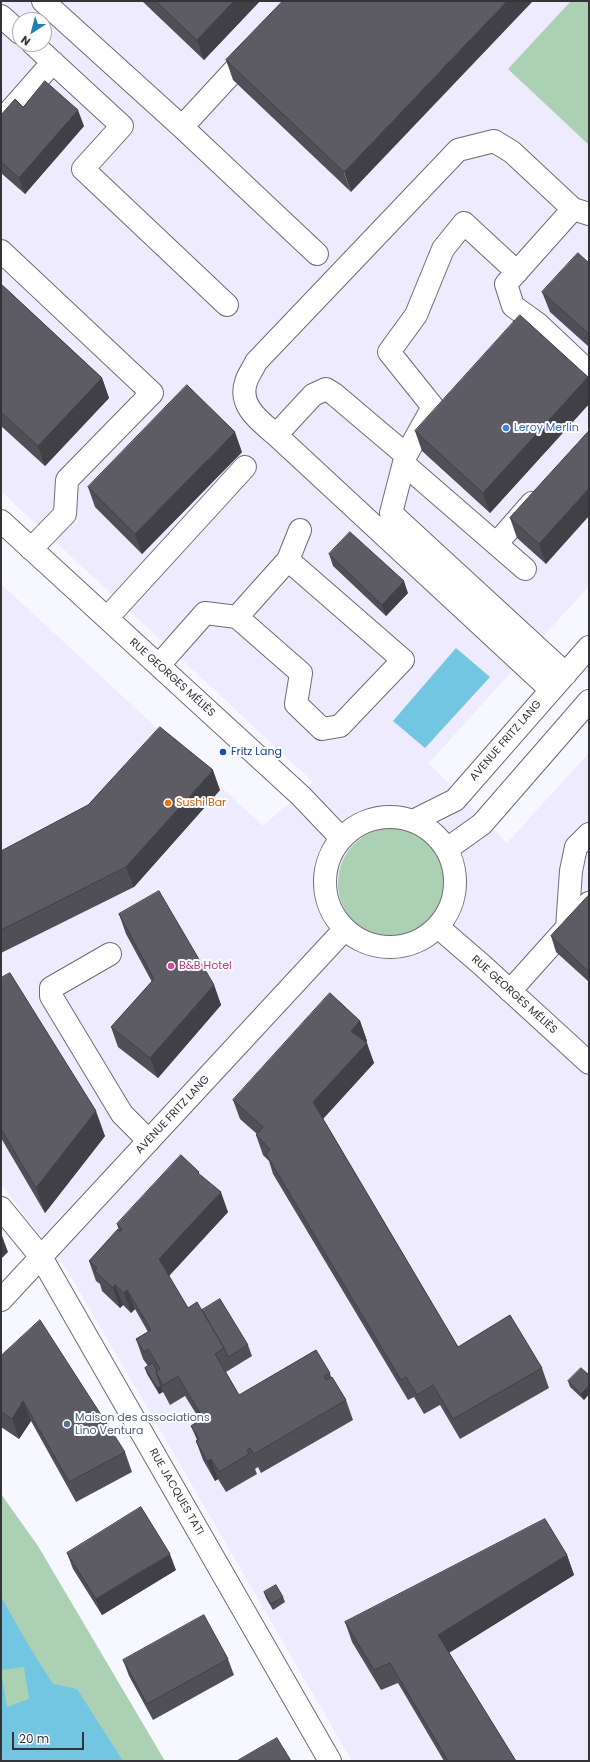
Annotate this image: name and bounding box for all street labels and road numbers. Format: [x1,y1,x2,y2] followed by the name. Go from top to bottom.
[127,636,217,720] street label: RUE GEORGES MÉLIÈS
[467,698,545,784] street label: AVENUE FRITZ LANG
[469,953,559,1037] street label: RUE GEORGES MÉLIÈS
[133,1073,213,1157] street label: AVENUE FRITZ LANG
[146,1446,206,1538] street label: RUE JACQUES TATI

